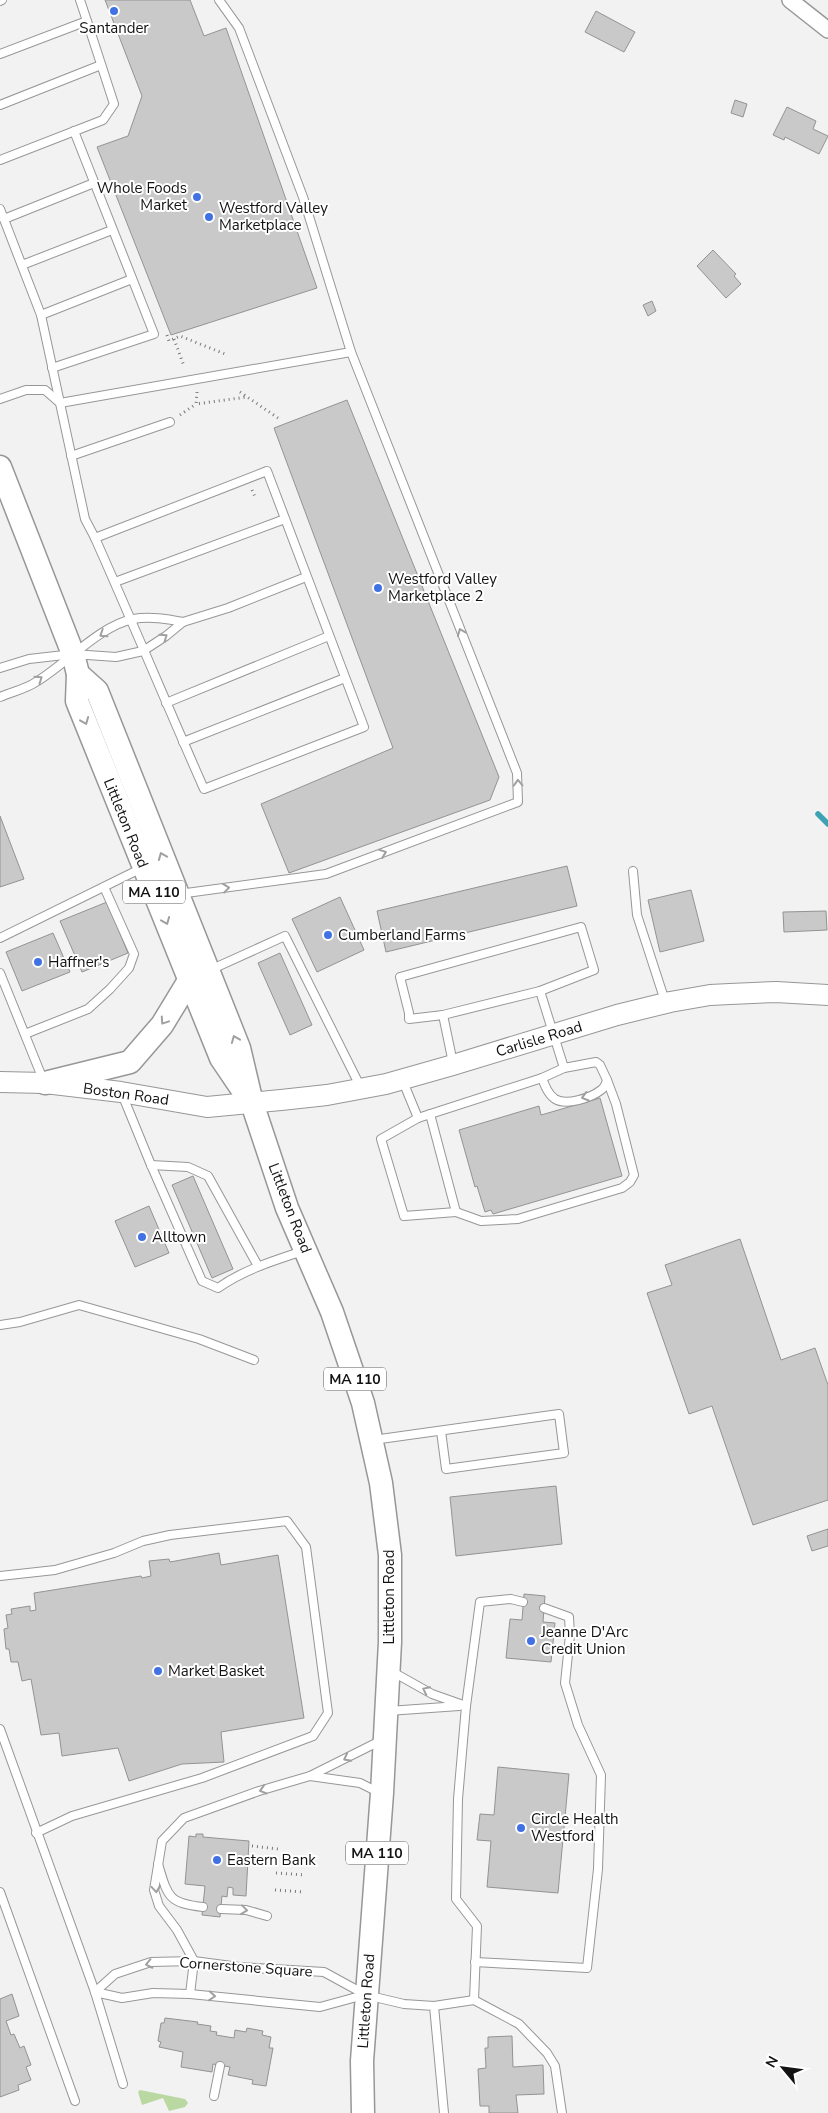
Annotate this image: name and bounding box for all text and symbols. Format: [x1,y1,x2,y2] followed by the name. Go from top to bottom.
[108,5,120,17] marker: Santander
[79,18,149,38] place label: Santander
[97,178,188,215] place label: Whole Foods Market
[191,191,203,203] marker: Whole Foods Market
[219,198,328,235] place label: Westford Valley Marketplace
[203,211,215,223] marker: Westford Valley Marketplace
[388,569,497,606] place label: Westford Valley Marketplace 2
[372,582,384,594] marker: Westford Valley Marketplace 2
[100,627,109,637] one-way arrow
[457,628,467,636] one-way arrow
[158,634,168,643] one-way arrow
[34,676,43,686] one-way arrow
[79,716,89,725] one-way arrow
[99,775,153,871] street label: Littleton Road
[512,779,523,787] one-way arrow
[379,849,387,859] one-way arrow
[158,852,168,861] one-way arrow
[123,880,185,904] road number: MA 110
[222,883,230,894] one-way arrow
[160,916,170,925] one-way arrow
[338,925,466,945] place label: Cumberland Farms
[322,929,334,941] marker: Cumberland Farms
[48,952,110,972] place label: Haffner's
[32,956,44,968] marker: Haffner's
[161,1015,170,1025] one-way arrow
[493,1016,585,1062] street label: Carlisle Road
[231,1035,241,1044] one-way arrow
[82,1078,170,1110] street label: Boston Road
[581,1091,590,1102] one-way arrow
[264,1160,316,1256] street label: Littleton Road
[152,1227,206,1247] place label: Alltown
[136,1231,148,1243] marker: Alltown
[324,1368,386,1390] road number: MA 110
[379,1549,399,1645] street label: Littleton Road
[540,1622,628,1659] place label: Jeanne D'Arc Credit Union
[525,1635,537,1647] marker: Jeanne D'Arc Credit Union
[168,1661,265,1681] place label: Market Basket
[152,1665,164,1677] marker: Market Basket
[422,1686,431,1696] one-way arrow
[343,1751,352,1762] one-way arrow
[259,1784,268,1794] one-way arrow
[531,1809,618,1846] place label: Circle Health Westford
[515,1822,527,1834] marker: Circle Health Westford
[346,1842,408,1865] road number: MA 110
[227,1850,316,1870] place label: Eastern Bank
[211,1854,223,1866] marker: Eastern Bank
[150,1886,161,1894] one-way arrow
[241,1904,249,1915] one-way arrow
[179,1952,313,1982] street label: Cornerstone Square
[353,1953,379,2049] street label: Littleton Road
[145,1958,153,1969] one-way arrow
[208,1990,216,2001] one-way arrow
[758,2043,808,2093] north arrow
[761,2053,783,2071] text: N

